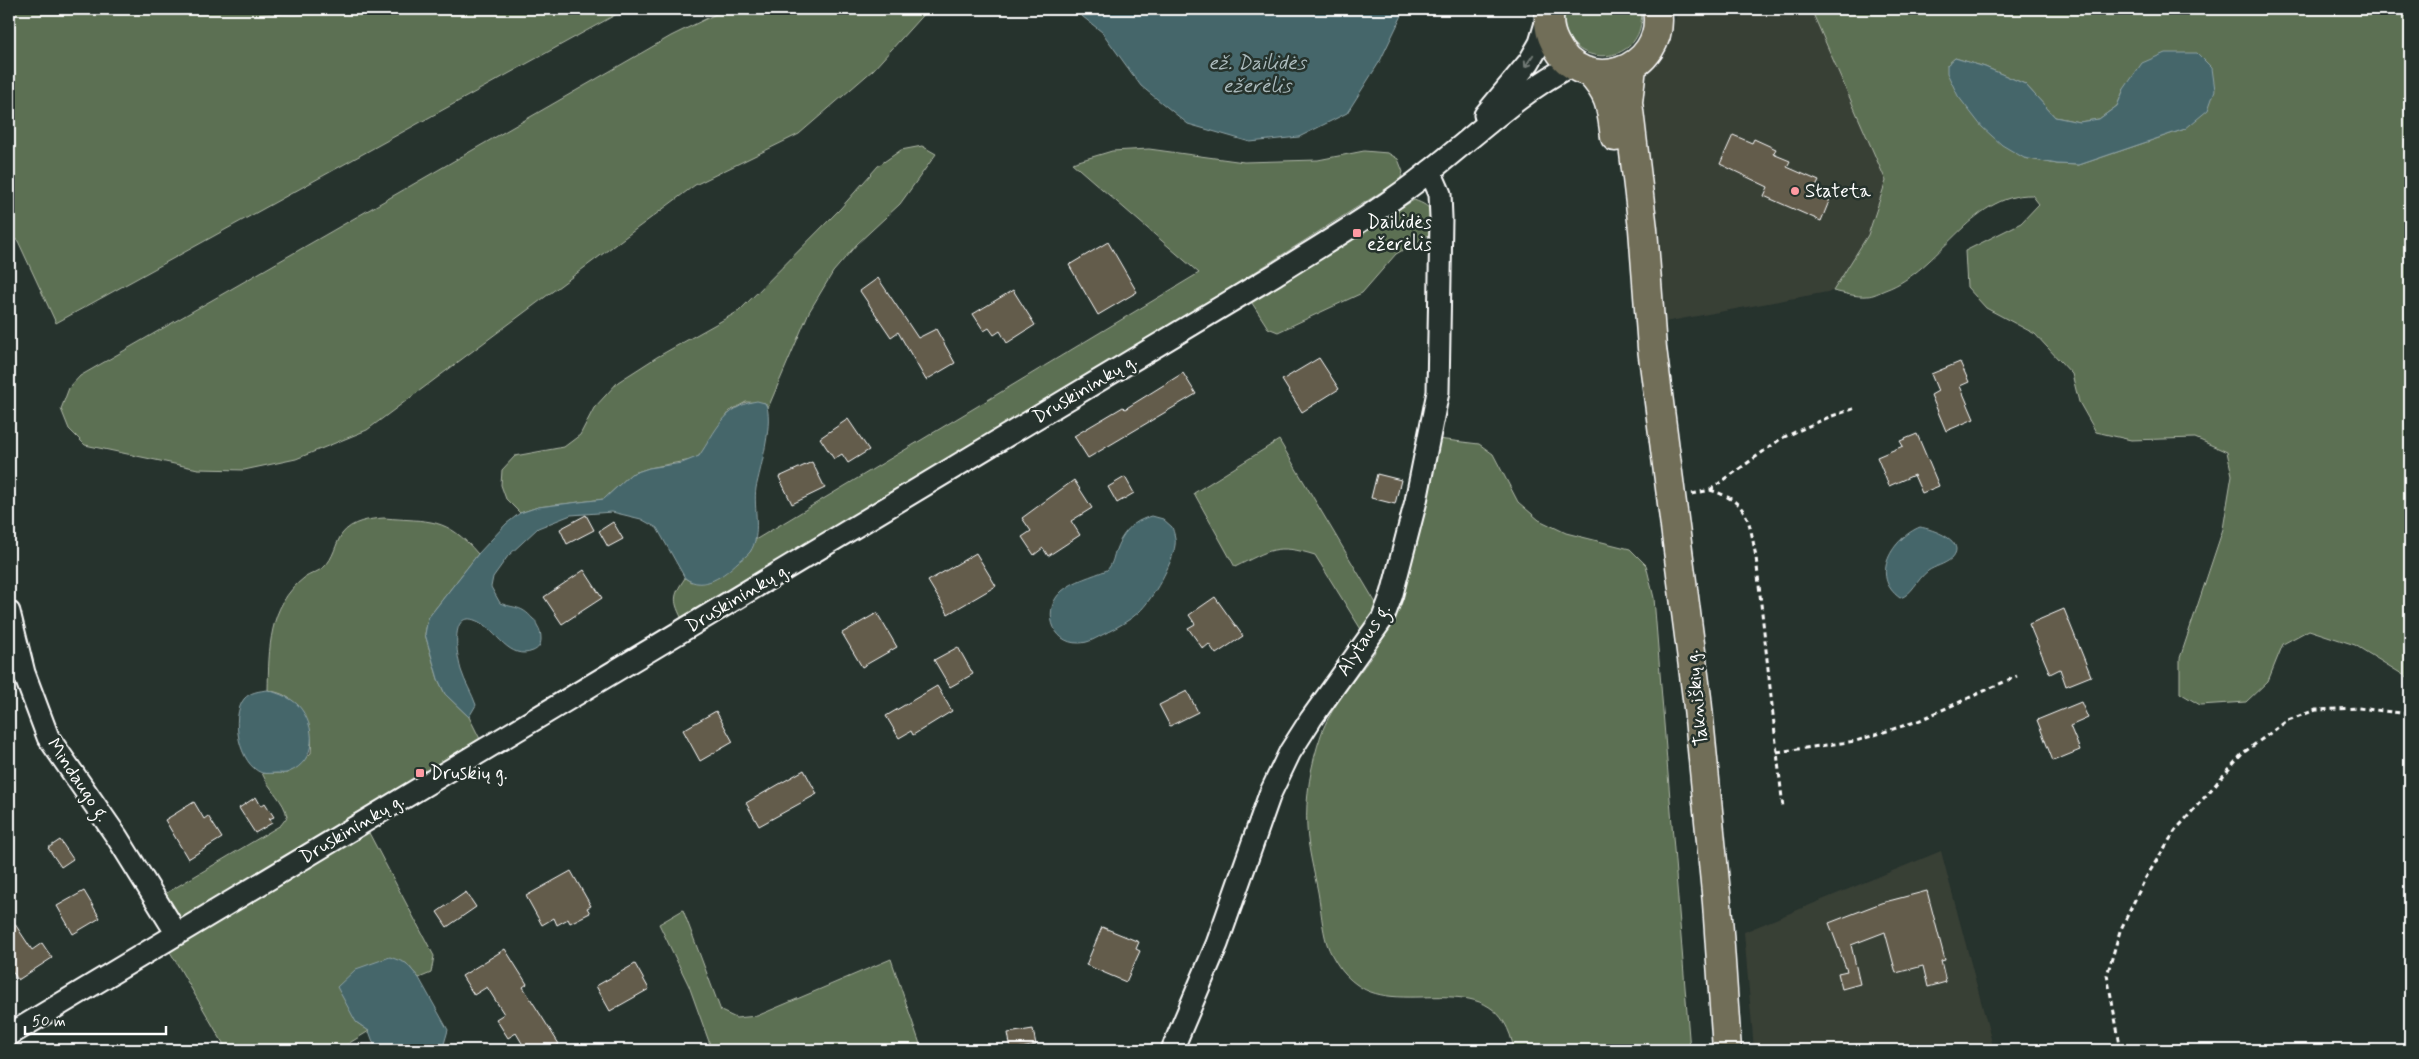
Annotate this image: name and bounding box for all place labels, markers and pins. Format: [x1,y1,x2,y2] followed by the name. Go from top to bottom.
[1805,179,1872,204] place label: Stateta
[1789,185,1801,197] marker: Stateta
[1367,210,1433,257] place label: Dailidės ežerėlis
[1351,227,1363,239] marker: Dailidės ežerėlis
[430,761,508,787] place label: Druskių g.
[414,767,426,779] marker: Druskių g.

